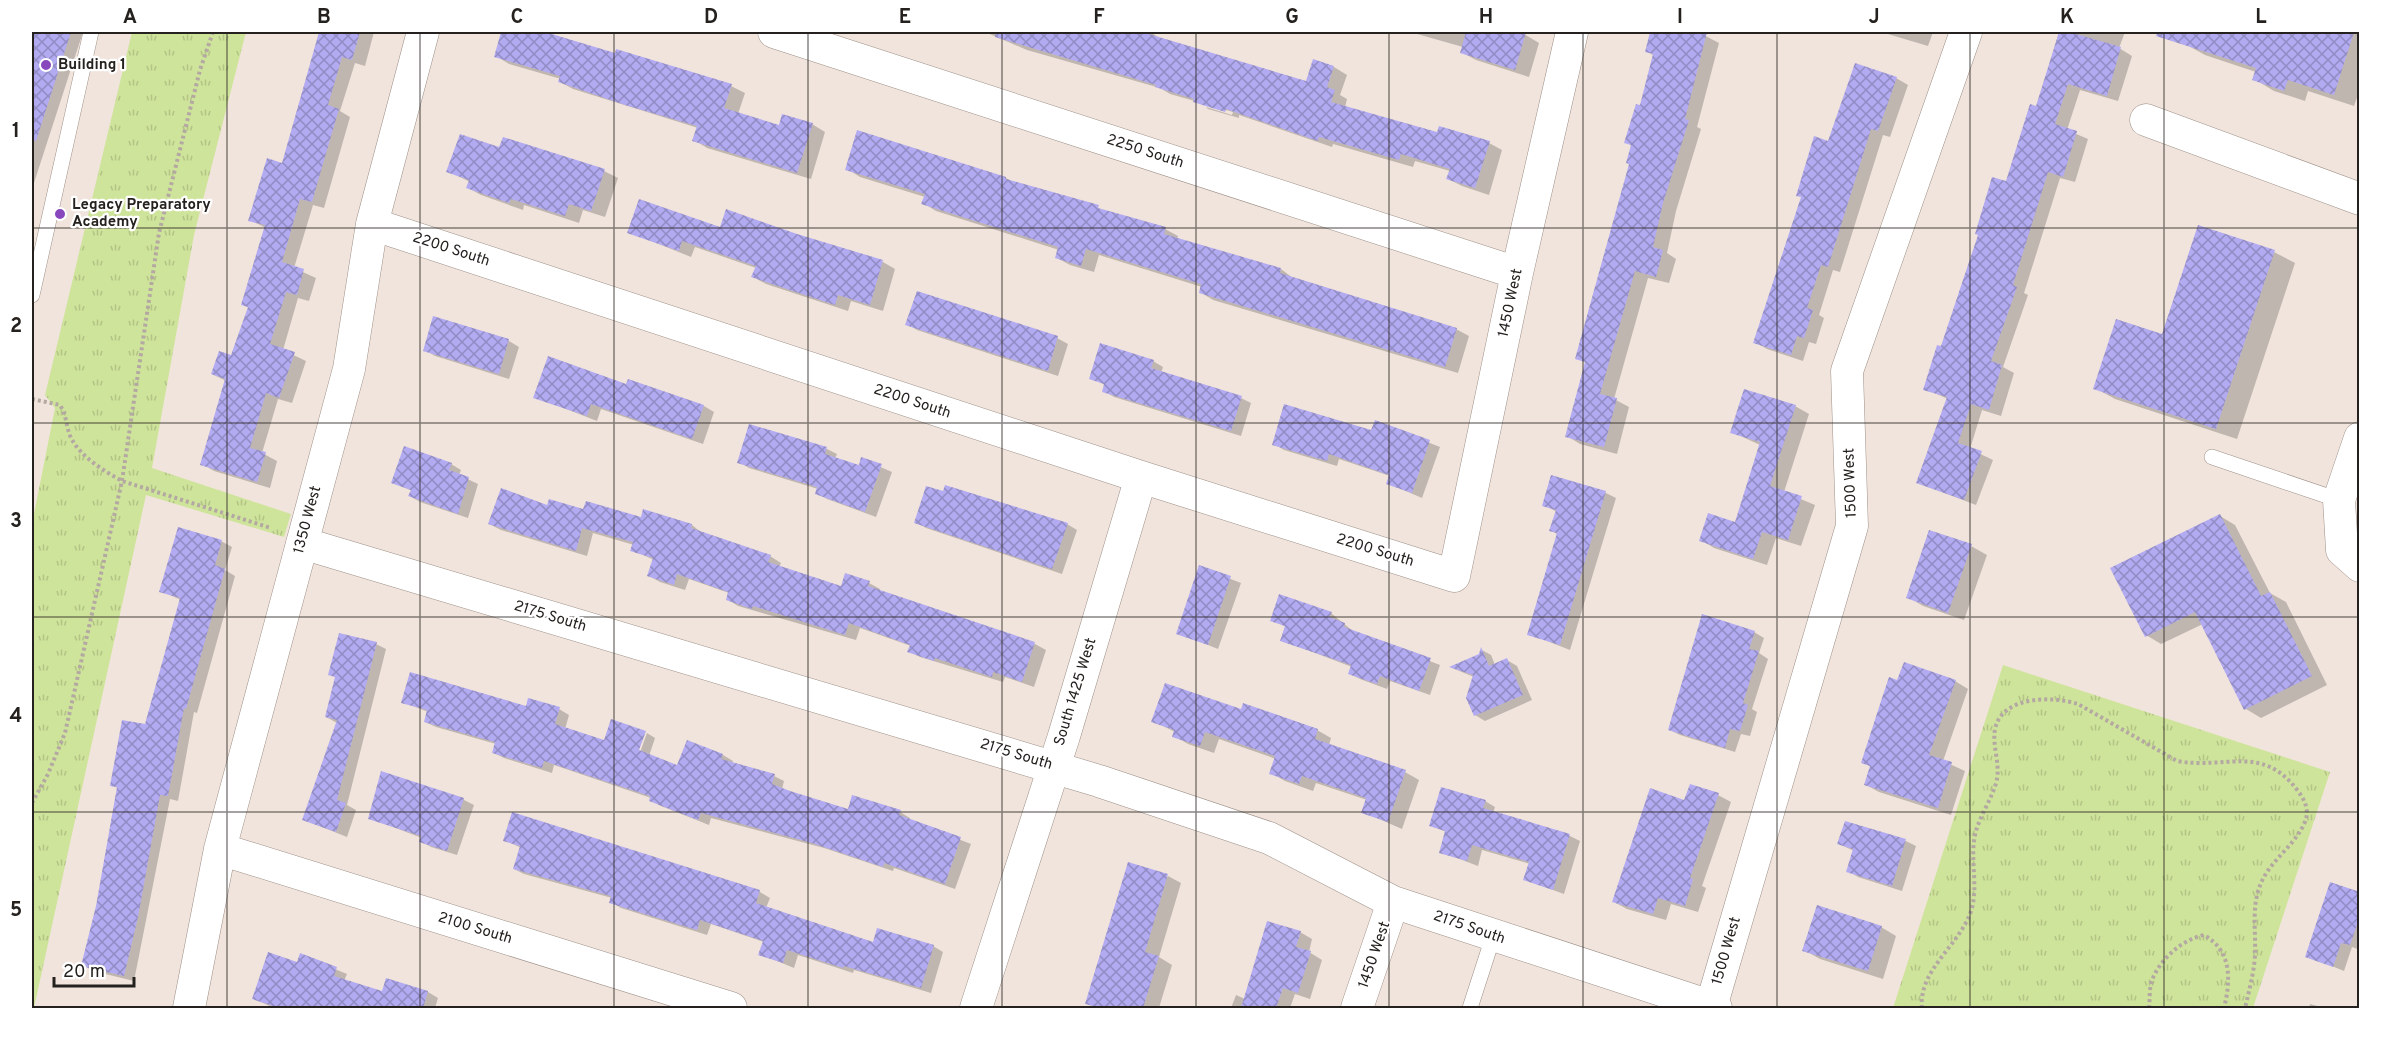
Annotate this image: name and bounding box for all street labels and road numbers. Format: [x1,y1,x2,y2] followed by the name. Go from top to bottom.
[1104,131,1186,173] street label: 2250 South
[410,229,492,271] street label: 2200 South
[1494,267,1528,339] street label: 1450 West
[871,381,953,423] street label: 2200 South
[1840,448,1862,518] street label: 1500 West
[290,484,326,556] street label: 1350 West
[1334,530,1416,572] street label: 2200 South
[511,597,589,637] street label: 2175 South
[1051,636,1101,748] street label: South 1425 West
[977,735,1055,775] street label: 2175 South
[1431,907,1507,949] street label: 2175 South
[436,909,514,949] street label: 2100 South
[1708,915,1746,987] street label: 1500 West
[1355,919,1395,991] street label: 1450 West

